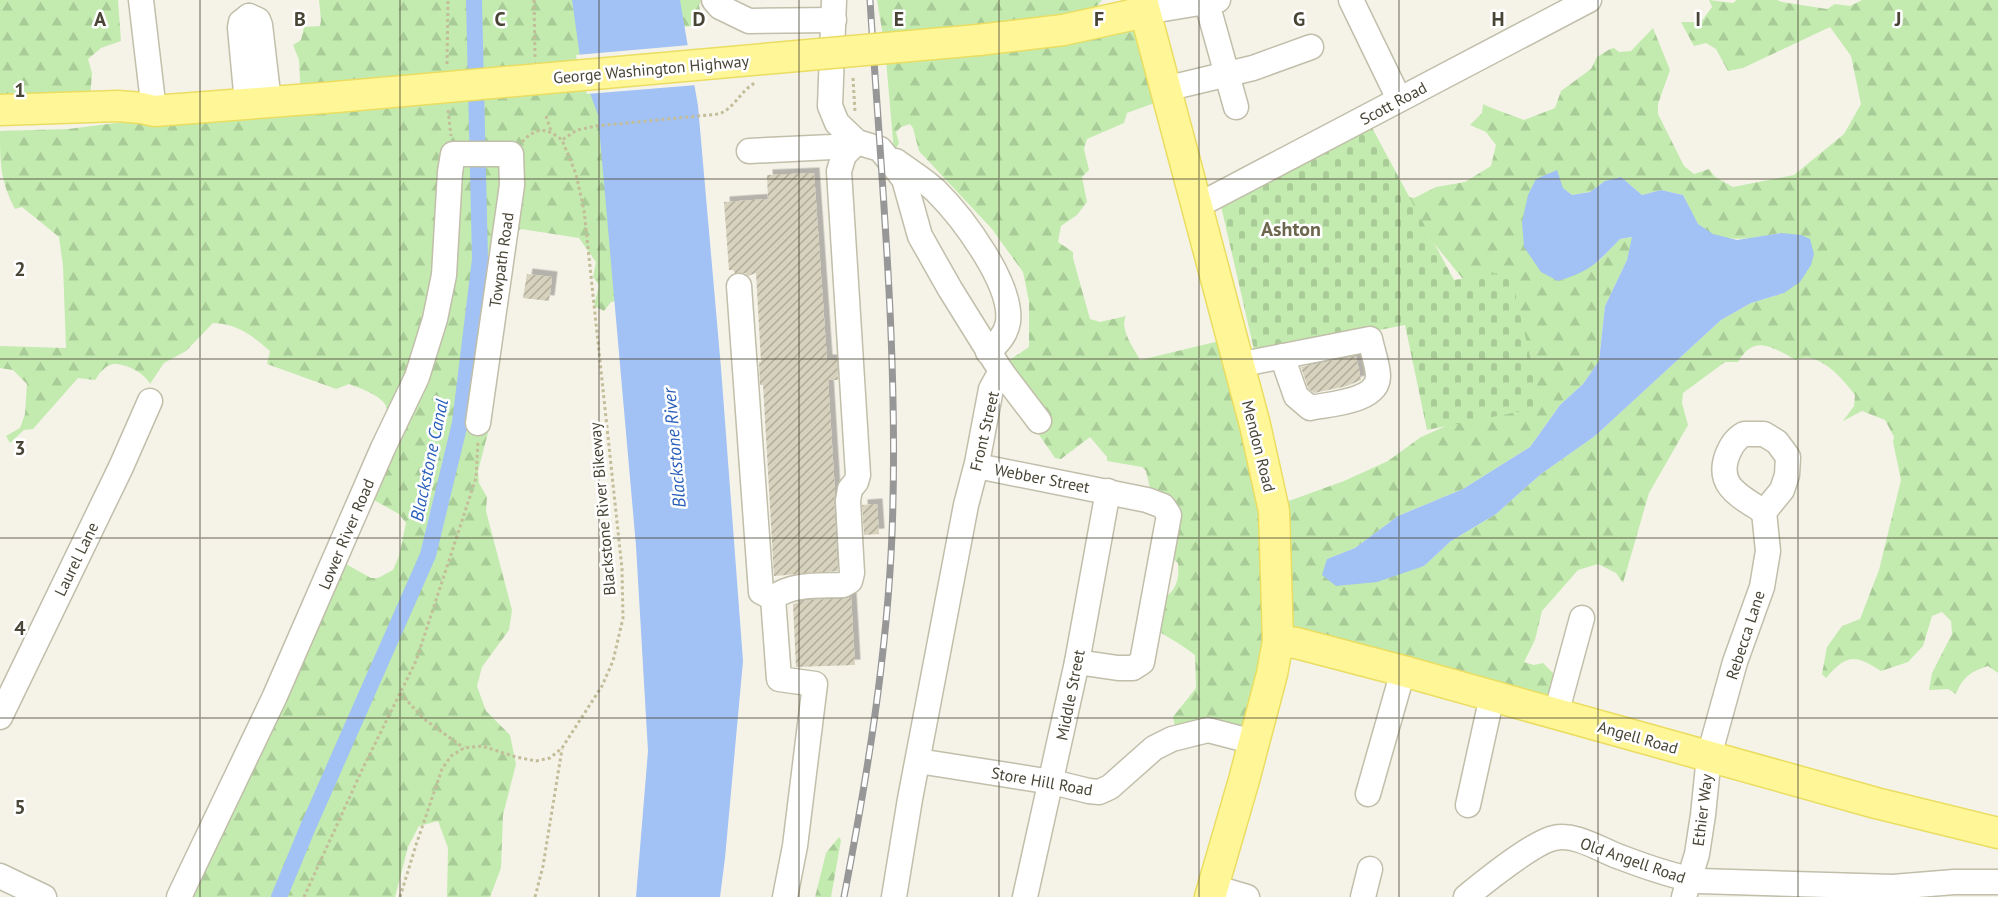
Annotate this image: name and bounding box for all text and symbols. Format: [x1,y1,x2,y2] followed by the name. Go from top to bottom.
[94,6,107,32] text: A
[294,6,306,32] text: B
[494,6,506,32] text: C
[693,6,706,32] text: D
[894,6,904,32] text: E
[1094,6,1104,32] text: F
[1293,6,1305,32] text: G
[1491,6,1505,32] text: H
[1695,6,1701,32] text: I
[1894,6,1901,32] text: J
[552,50,750,88] street label: George Washington Highway
[14,77,26,103] text: 1
[1356,77,1430,129] street label: Scott Road
[484,211,518,309] street label: Towpath Road
[1261,216,1321,242] district label: Ashton
[14,256,26,282] text: 2
[657,386,691,509] water label: Blackstone River
[965,388,1003,473] street label: Front Street
[405,397,453,523] water label: Blackstone Canal
[1238,398,1280,494] street label: Mendon Road
[584,421,620,597] street label: Blackstone River Bikeway
[14,435,26,461] text: 3
[993,459,1092,497] street label: Webber Street
[314,476,378,592] street label: Lower River Road
[50,519,102,599] street label: Laurel Lane
[1721,588,1769,682] street label: Rebecca Lane
[14,615,26,641] text: 4
[1051,647,1089,742] street label: Middle Street
[1596,716,1680,758] street label: Angell Road
[990,762,1094,800] street label: Store Hill Road
[1688,772,1716,847] street label: Ethier Way
[14,794,26,820] text: 5
[1578,833,1688,887] street label: Old Angell Road

